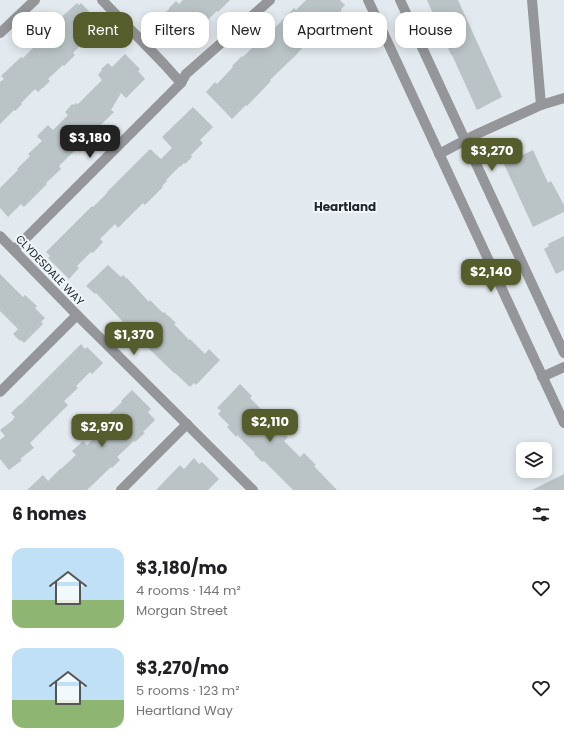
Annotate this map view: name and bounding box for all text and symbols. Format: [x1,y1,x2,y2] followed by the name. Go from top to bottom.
[12,12,65,48] chip: Buy
[73,12,133,48] chip: Rent
[141,12,209,48] chip: Filters
[217,12,275,48] chip: New
[283,12,387,48] chip: Apartment
[395,12,466,48] chip: House
[57,125,123,159] pin: $3,180
[69,128,111,147] text: $3,180
[459,138,525,172] pin: $3,270
[470,141,514,160] text: $3,270
[314,198,376,215] district label: Heartland
[12,231,88,309] street label: CLYDESDALE WAY
[458,259,524,293] pin: $2,140
[470,262,512,281] text: $2,140
[101,322,167,356] pin: $1,370
[114,325,154,344] text: $1,370
[237,409,303,443] pin: $2,110
[251,412,289,431] text: $2,110
[69,414,135,448] pin: $2,970
[80,417,124,436] text: $2,970
[516,442,552,478] map controls
[516,442,552,478] button: layers
[12,502,87,526] text: 6 homes
[530,503,552,525] icon: filters
[136,556,227,580] text: $3,180/mo
[44,564,92,612] icon: home
[530,577,552,599] icon: heart
[136,581,241,600] text: 4 rooms · 144 m²
[136,601,228,620] text: Morgan Street
[136,656,229,680] text: $3,270/mo
[44,664,92,712] icon: home
[530,677,552,699] icon: heart
[136,681,239,700] text: 5 rooms · 123 m²
[136,701,233,720] text: Heartland Way

